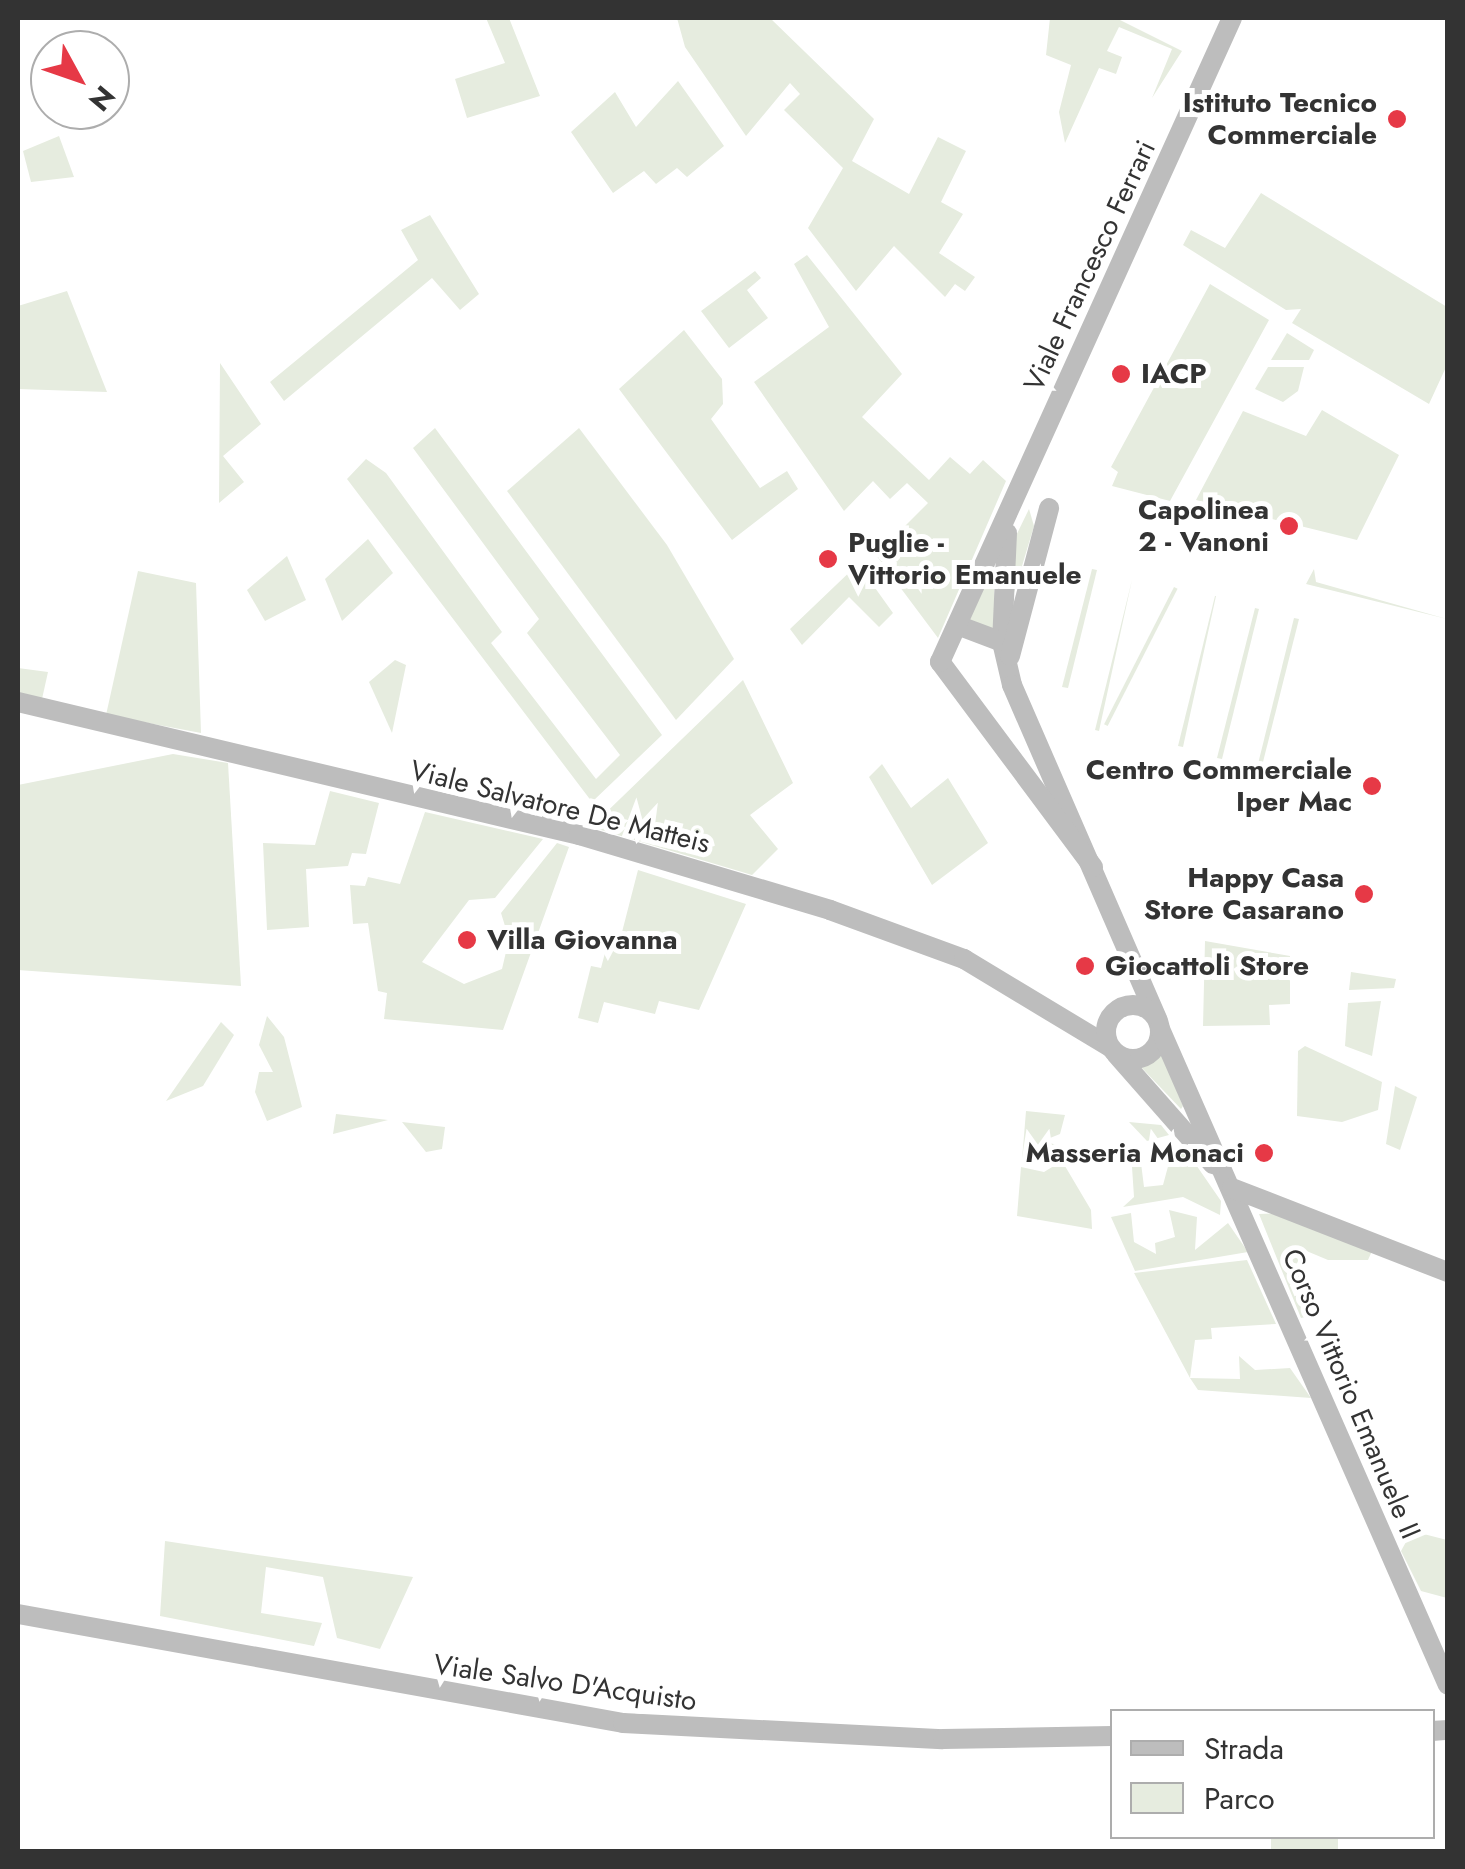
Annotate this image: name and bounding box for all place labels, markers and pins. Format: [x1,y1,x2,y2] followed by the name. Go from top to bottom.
[1183,86,1377,152] place label: Istituto Tecnico Commerciale
[1386,108,1408,130] marker: Istituto Tecnico Commerciale
[1141,357,1207,391] place label: IACP
[1110,363,1132,385] marker: IACP
[1138,493,1269,559] place label: Capolinea 2 - Vanoni
[1278,515,1300,537] marker: Capolinea 2 - Vanoni
[848,526,1082,592] place label: Puglie - Vittorio Emanuele
[817,548,839,570] marker: Puglie - Vittorio Emanuele
[1086,753,1352,819] place label: Centro Commerciale Iper Mac
[1361,775,1383,797] marker: Centro Commerciale Iper Mac
[1144,861,1344,927] place label: Happy Casa Store Casarano
[1353,883,1375,905] marker: Happy Casa Store Casarano
[487,923,678,957] place label: Villa Giovanna
[456,929,478,951] marker: Villa Giovanna
[1105,949,1309,983] place label: Giocattoli Store
[1074,955,1096,977] marker: Giocattoli Store
[1025,1136,1244,1170] place label: Masseria Monaci
[1253,1142,1275,1164] marker: Masseria Monaci

